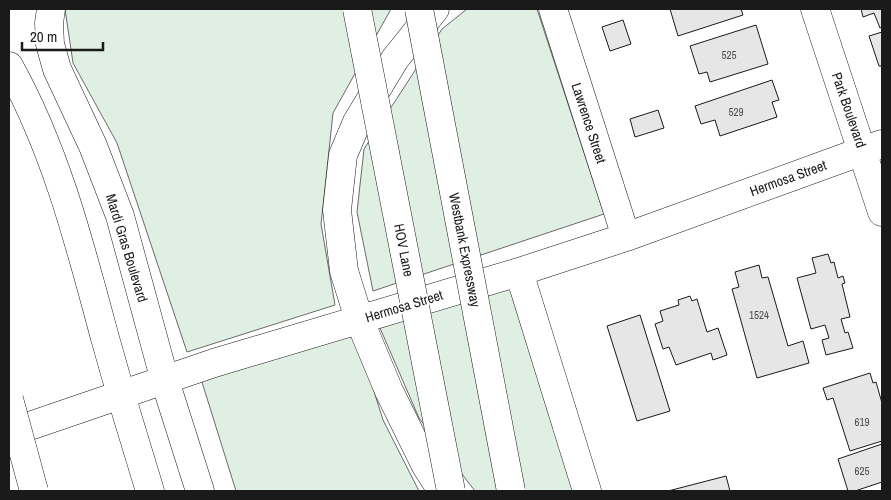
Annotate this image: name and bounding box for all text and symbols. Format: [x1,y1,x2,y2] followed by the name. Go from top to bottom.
[22,20,104,52] scale bar
[30,26,57,47] text: 20 m
[721,48,737,62] house number: 525
[828,70,870,150] street label: Park Boulevard
[568,80,610,166] street label: Lawrence Street
[728,105,744,119] house number: 529
[747,156,829,200] street label: Hermosa Street
[445,191,485,309] street label: Westbank Expressway
[102,192,152,304] street label: Mardi Gras Boulevard
[390,222,418,278] street label: HOV Lane
[363,286,445,326] street label: Hermosa Street
[749,308,769,322] house number: 1524
[854,415,870,429] house number: 619
[854,464,870,478] house number: 625

